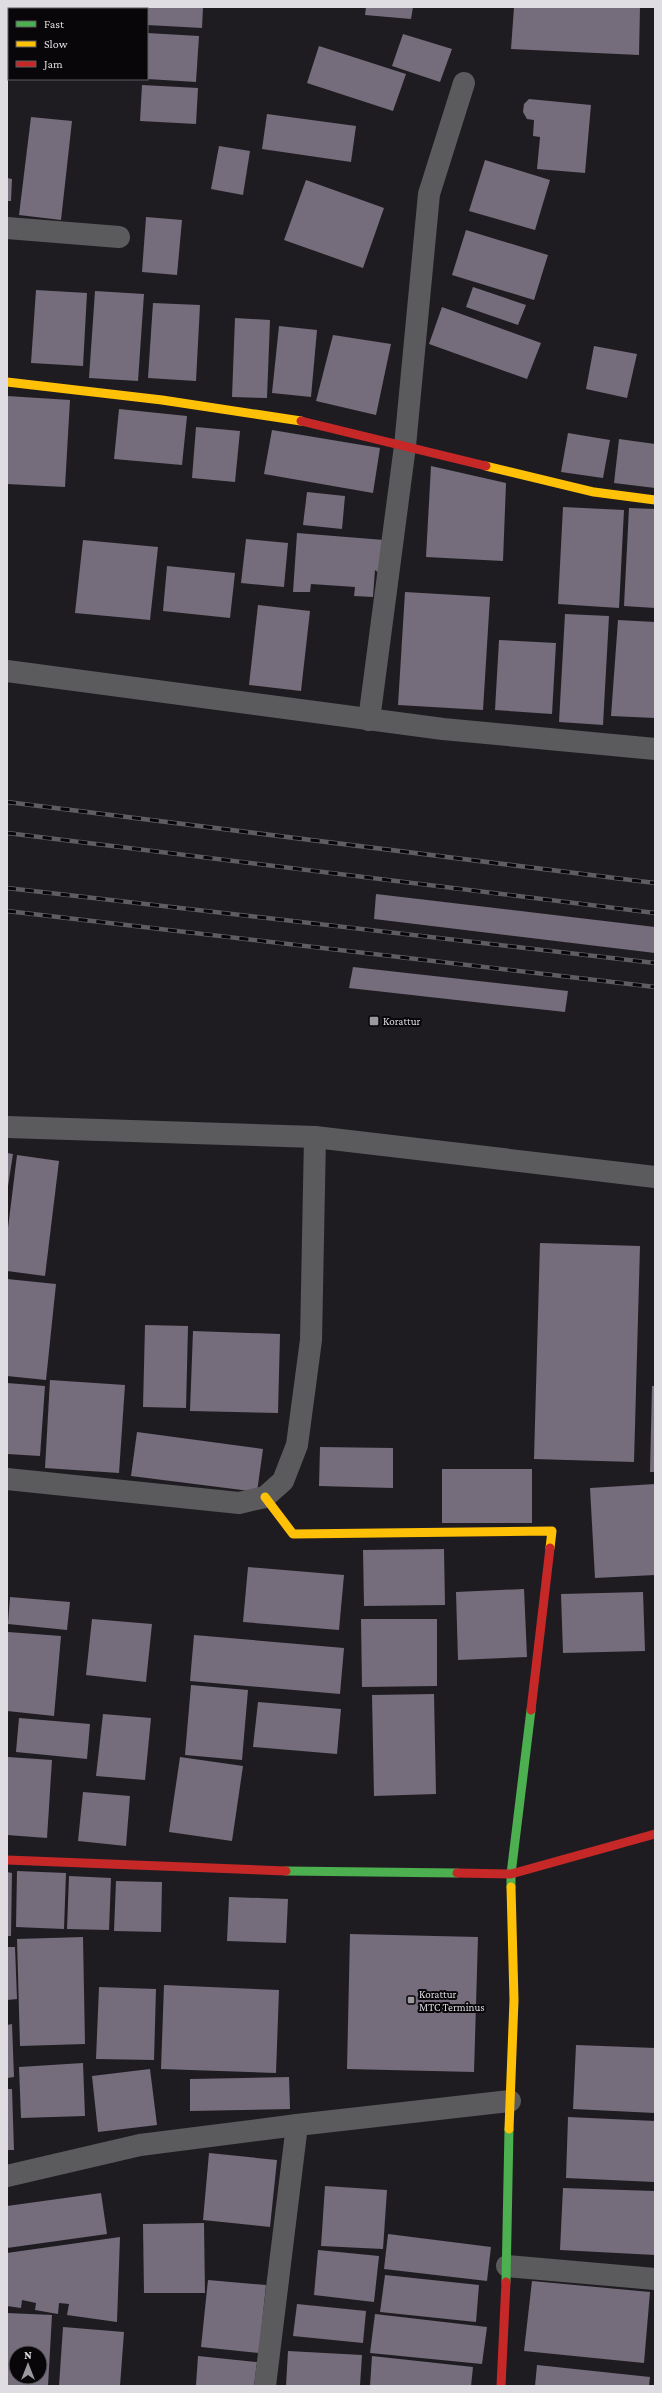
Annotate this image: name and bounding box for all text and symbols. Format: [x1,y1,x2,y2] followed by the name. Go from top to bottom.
[8,8,148,80] legend
[44,17,65,31] text: Fast
[44,37,68,51] text: Slow
[43,57,63,71] text: Jam
[368,1015,380,1027] marker: Korattur
[383,1015,421,1027] place label: Korattur
[419,1988,485,2013] place label: Korattur MTC Terminus
[406,1995,416,2005] marker: Korattur MTC Terminus
[8,2345,48,2385] north arrow
[24,2349,32,2361] text: N

